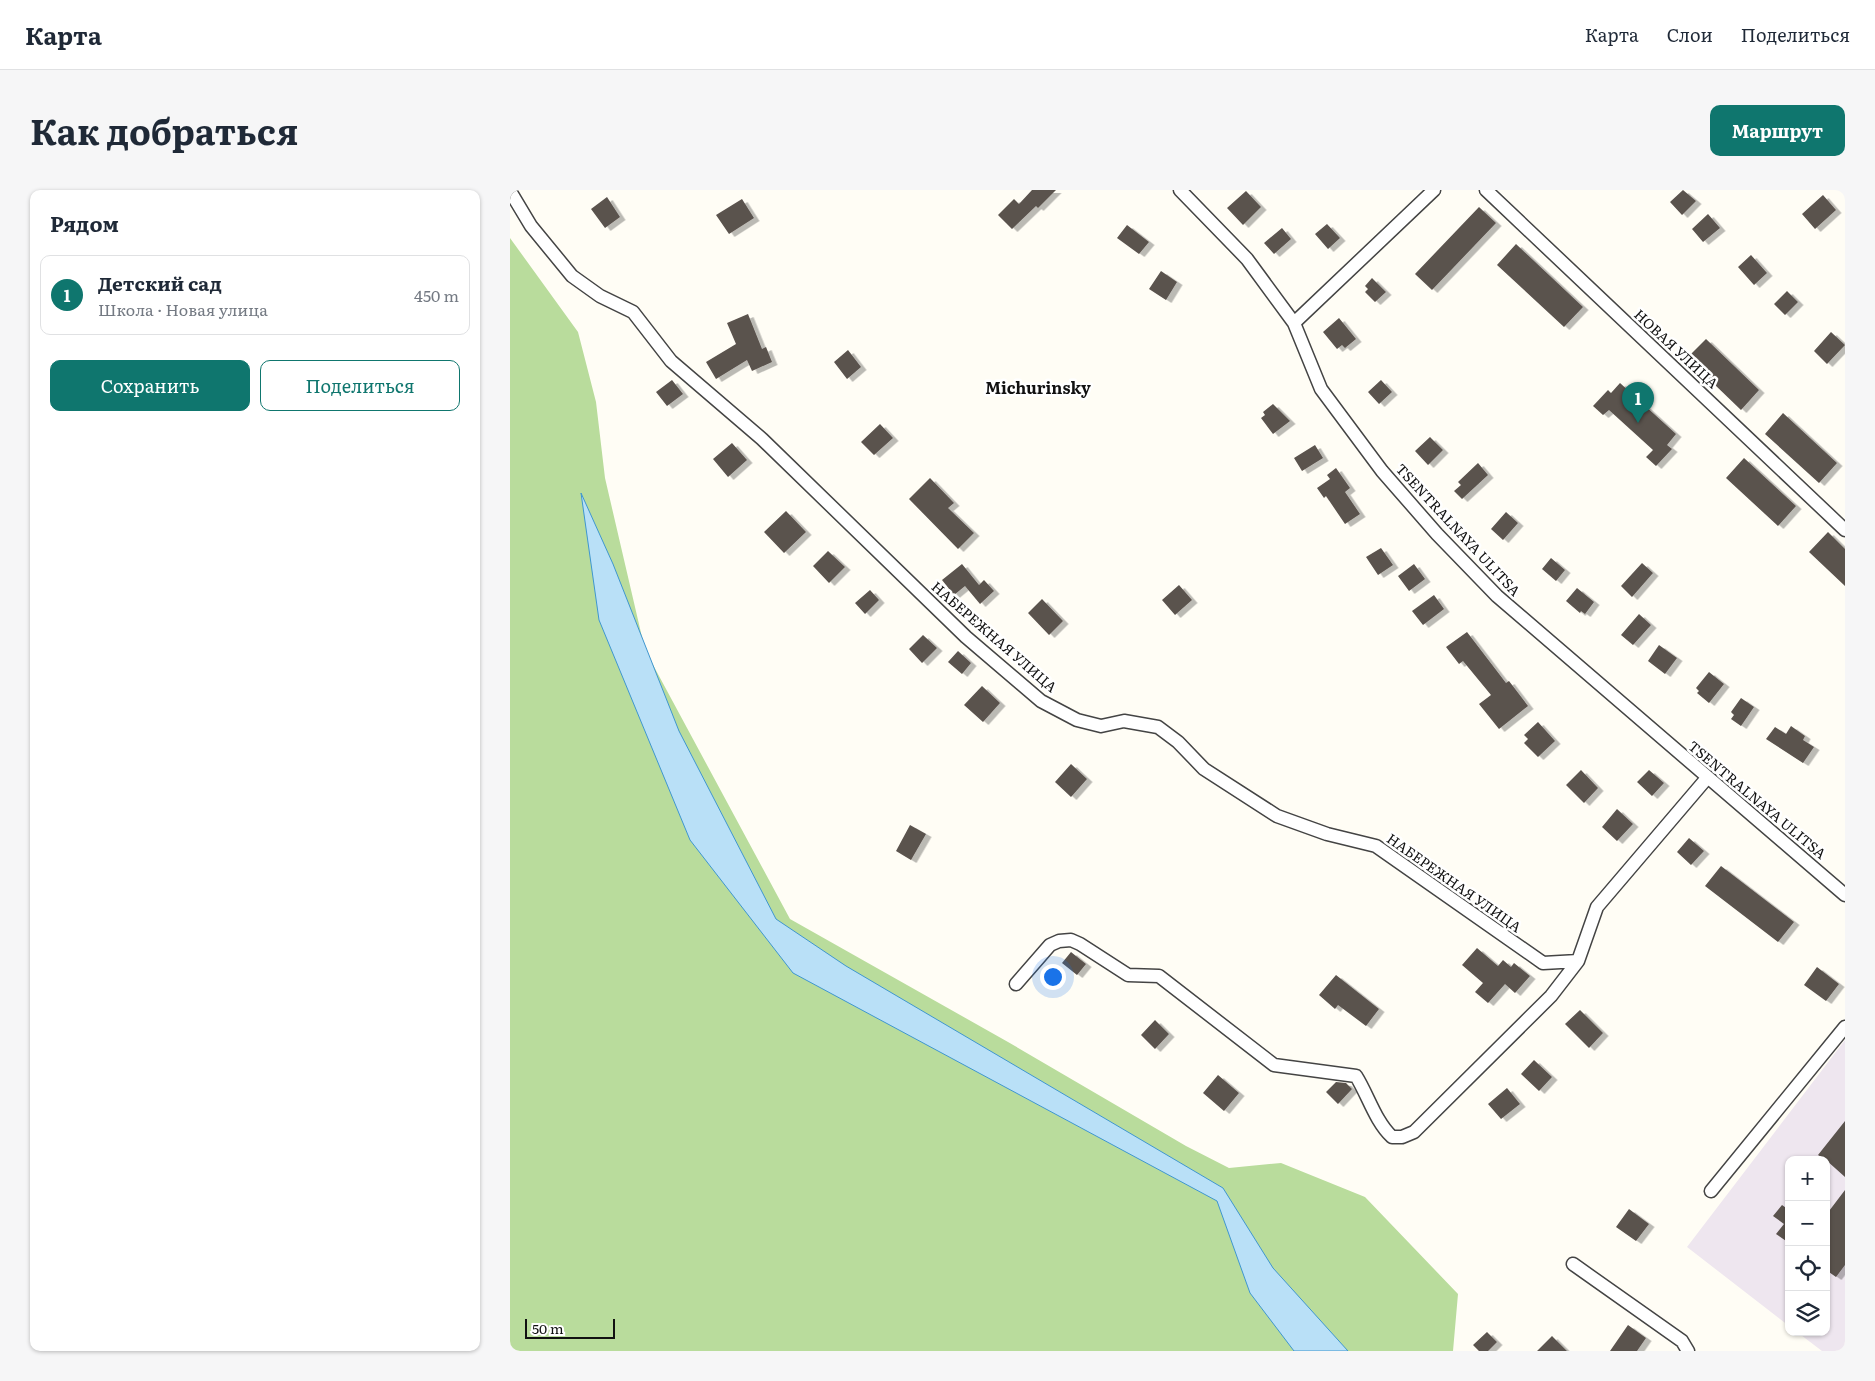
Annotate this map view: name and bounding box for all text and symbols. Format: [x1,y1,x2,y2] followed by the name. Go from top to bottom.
[25,17,102,52] text: Карта
[1585,21,1639,48] text: Карта
[1667,21,1713,48] text: Слои
[1741,21,1850,48] text: Поделиться
[30,104,298,156] text: Как добраться
[1710,105,1845,156] button: Маршрут
[50,207,119,238] text: Рядом
[98,269,222,297] text: Детский сад
[64,283,70,307] text: 1
[414,283,459,307] text: 450 m
[98,297,268,321] text: Школа · Новая улица
[1630,304,1724,393] street label: НОВАЯ УЛИЦА
[50,360,250,411] button: Сохранить
[260,360,460,411] button: Поделиться
[985,375,1091,399] district label: Michurinsky
[1622,382,1654,423] pin: 1
[1392,459,1526,600] street label: TSENTRALNAYA ULITSA
[928,576,1062,697] street label: НАБЕРЕЖНАЯ УЛИЦА
[1684,736,1831,863] street label: TSENTRALNAYA ULITSA
[1383,828,1527,937] street label: НАБЕРЕЖНАЯ УЛИЦА
[1040,964,1066,990] your location
[1785,1156,1830,1336] map controls
[1785,1156,1830,1201] button: +
[1785,1201,1830,1246] button: −
[1785,1246,1830,1291] button: locate
[1785,1291,1830,1336] button: layers
[525,1316,615,1339] scale bar
[532,1318,564,1338] text: 50 m

